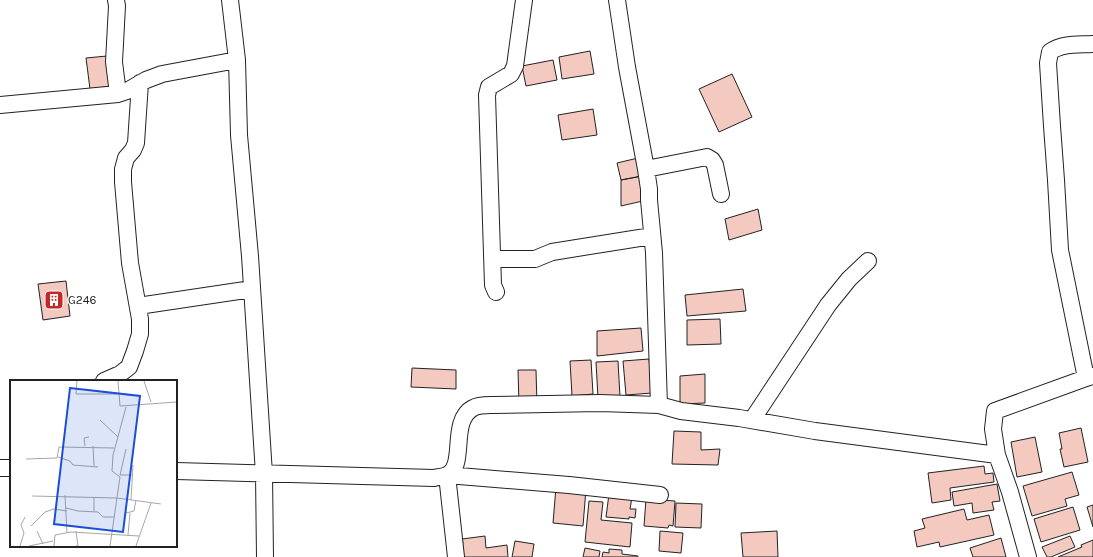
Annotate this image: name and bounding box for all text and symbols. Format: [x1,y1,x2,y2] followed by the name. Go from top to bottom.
[43,289,65,311] building icon: G246
[68,293,96,307] place label: G246
[10,380,177,547] inset map

